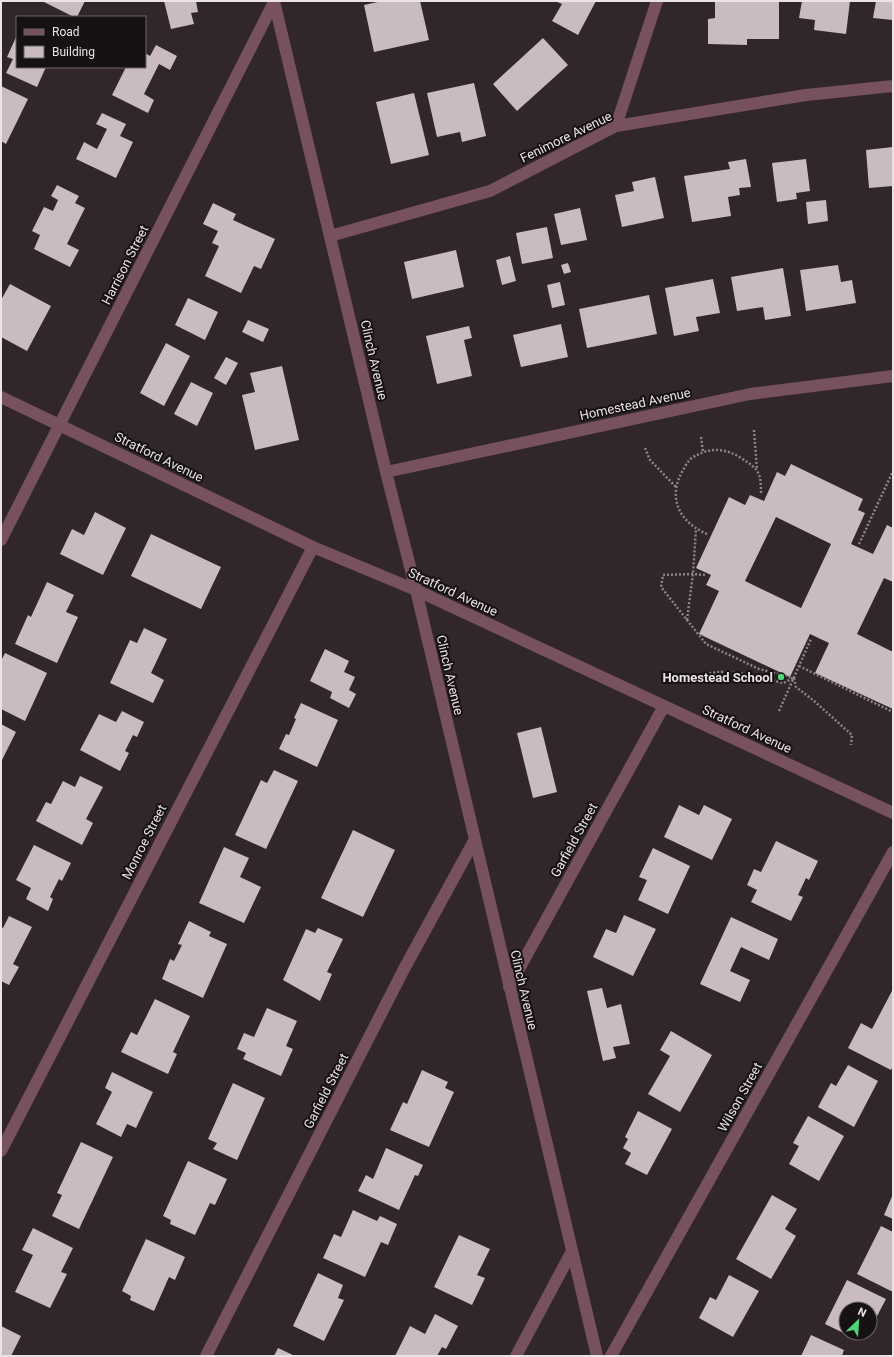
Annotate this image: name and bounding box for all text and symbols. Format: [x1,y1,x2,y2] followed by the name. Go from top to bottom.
[16,16,146,68] legend
[52,25,80,39] text: Road
[52,45,95,59] text: Building
[518,108,614,166] street label: Fenimore Avenue
[99,223,151,307] street label: Harrison Street
[358,319,391,402] street label: Clinch Avenue
[578,385,692,423] street label: Homestead Avenue
[112,429,206,485] street label: Stratford Avenue
[406,565,500,619] street label: Stratford Avenue
[434,634,467,717] street label: Clinch Avenue
[662,670,773,685] place label: Homestead School
[776,672,786,682] marker: Homestead School
[700,702,794,756] street label: Stratford Avenue
[547,800,601,880] street label: Garfield Street
[119,802,169,882] street label: Monroe Street
[508,949,541,1032] street label: Clinch Avenue
[301,1051,351,1131] street label: Garfield Street
[715,1060,765,1134] street label: Wilson Street
[838,1301,878,1341] north arrow
[856,1305,868,1320] text: N

